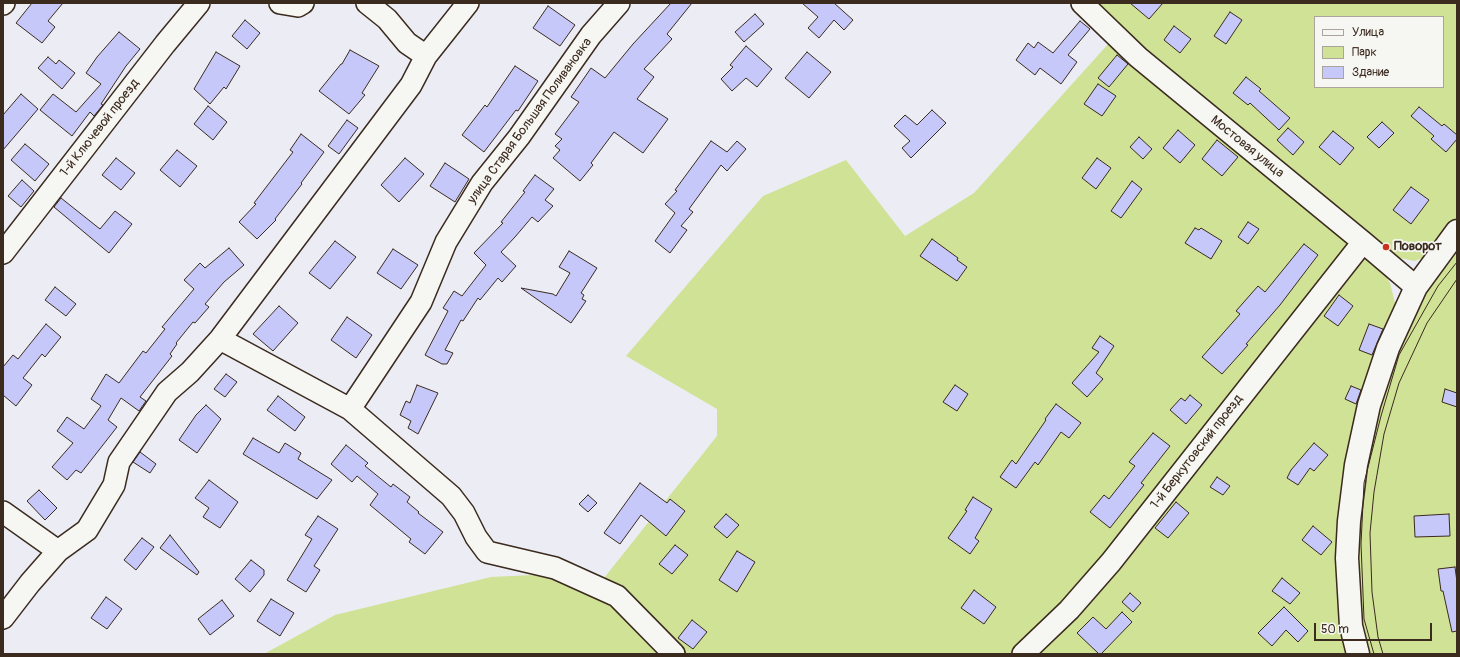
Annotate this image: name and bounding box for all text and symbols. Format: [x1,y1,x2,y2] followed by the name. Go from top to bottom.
[1314,16,1444,88] legend
[1352,25,1384,40] text: Улица
[465,35,595,207] street label: улица Старая Большая Поливановка
[1352,45,1377,60] text: Парк
[1352,65,1389,80] text: Здание
[57,76,143,180] street label: 1-й Ключевой проезд
[1207,113,1287,181] street label: Мостовая улица
[1394,239,1442,255] place label: Поворот
[1381,242,1391,252] marker: Поворот
[1148,392,1246,512] street label: 1-й Беркутовский проезд
[1316,615,1434,641] scale bar
[1321,622,1349,637] text: 50 m

